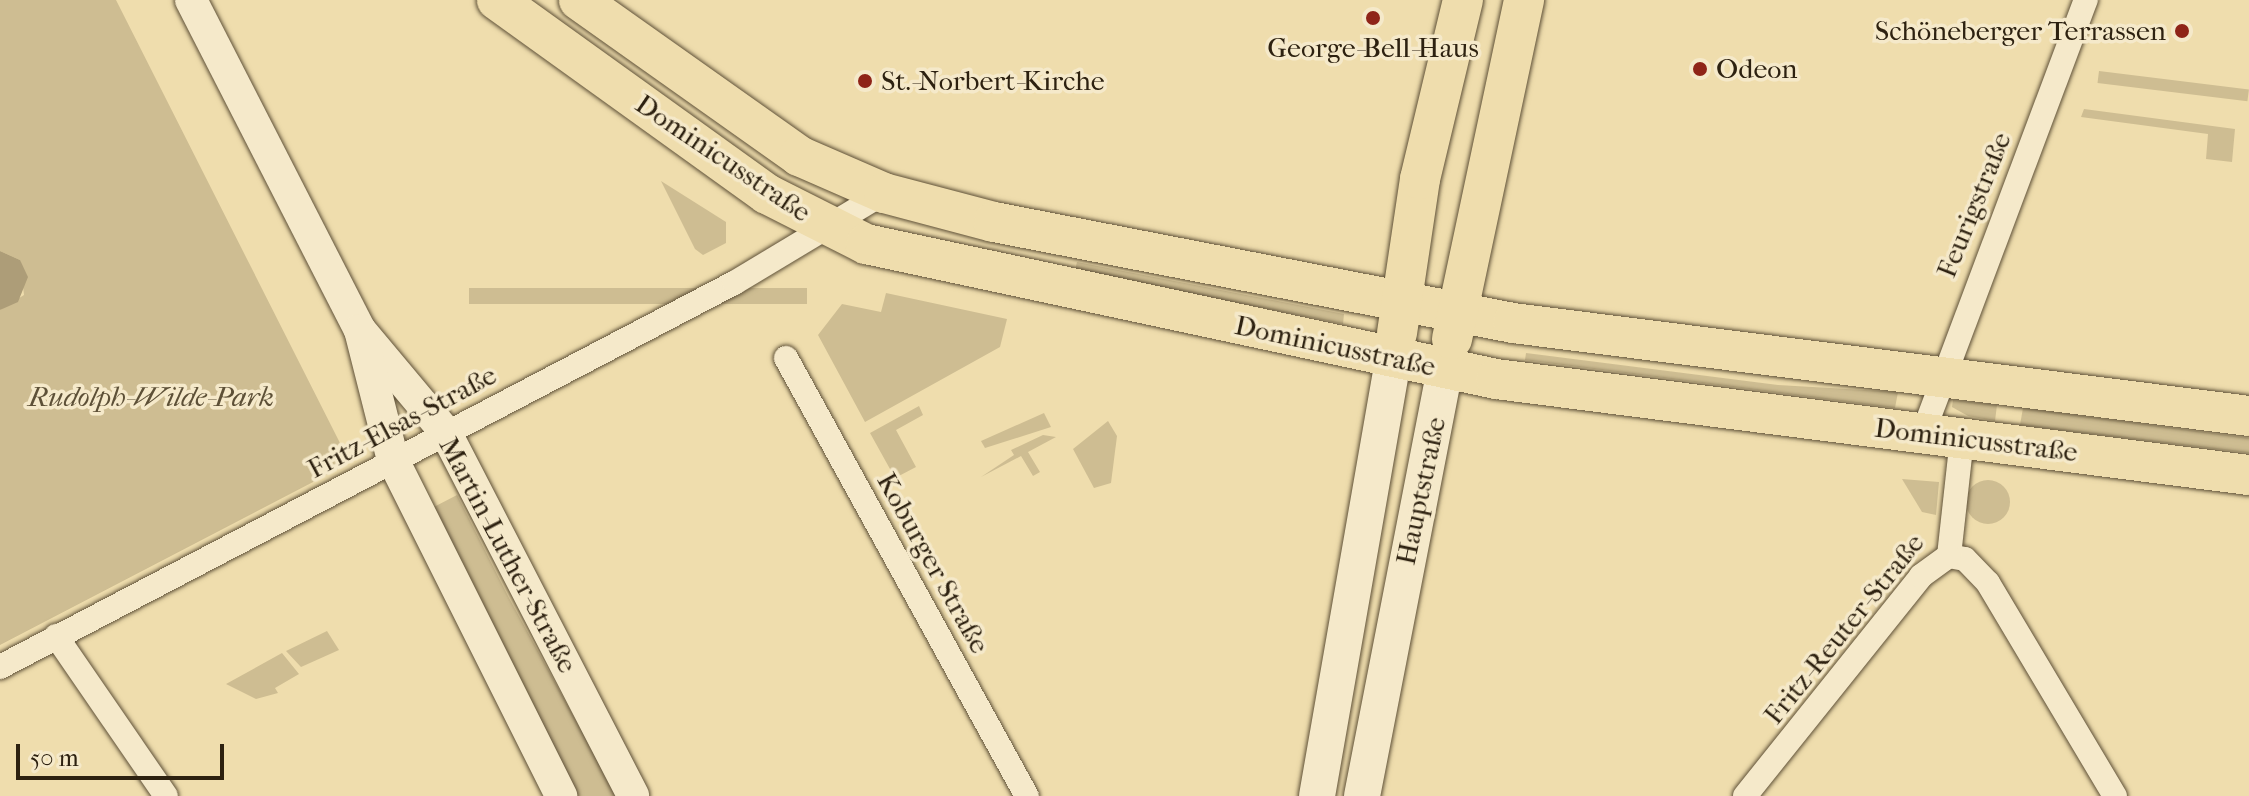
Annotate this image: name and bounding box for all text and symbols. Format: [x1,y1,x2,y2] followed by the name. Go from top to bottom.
[1364,9,1382,27] marker: George-Bell-Haus
[1875,14,2166,48] place label: Schöneberger Terrassen
[2173,22,2191,40] marker: Schöneberger Terrassen
[1267,31,1479,65] place label: George-Bell-Haus
[1716,52,1798,86] place label: Odeon
[1691,60,1709,78] marker: Odeon
[881,64,1105,98] place label: St.-Norbert-Kirche
[856,72,874,90] marker: St.-Norbert-Kirche
[629,87,817,229] street label: Dominicusstraße
[1930,127,2018,283] street label: Feurigstraße
[1232,308,1438,384] street label: Dominicusstraße
[302,358,502,486] street label: Fritz-Elsas-Straße
[28,380,274,414] park label: Rudolph-Wilde-Park
[1873,411,2079,469] street label: Dominicusstraße
[1389,414,1453,568] street label: Hauptstraße
[432,431,584,679] street label: Martin-Luther-Straße
[870,467,996,659] street label: Koburger Straße
[1757,527,1931,731] street label: Fritz-Reuter-Straße
[20,728,228,778] scale bar
[30,744,79,772] text: 50 m

